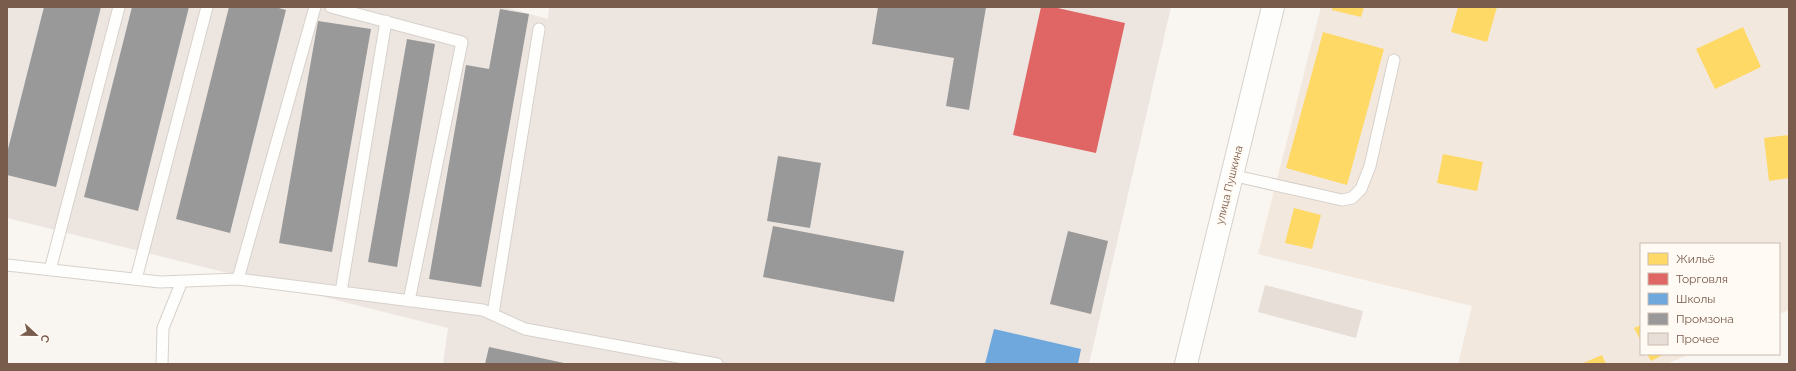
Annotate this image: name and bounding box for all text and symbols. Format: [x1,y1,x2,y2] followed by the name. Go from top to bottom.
[1213,144,1246,226] street label: улица Пушкина
[1640,243,1780,355] legend
[1676,252,1715,266] text: Жильё
[1676,272,1728,286] text: Торговля
[1676,292,1715,306] text: Школы
[1676,312,1734,326] text: Промзона
[16,315,56,355] north arrow
[1676,332,1719,346] text: Прочее
[37,333,52,345] text: С

